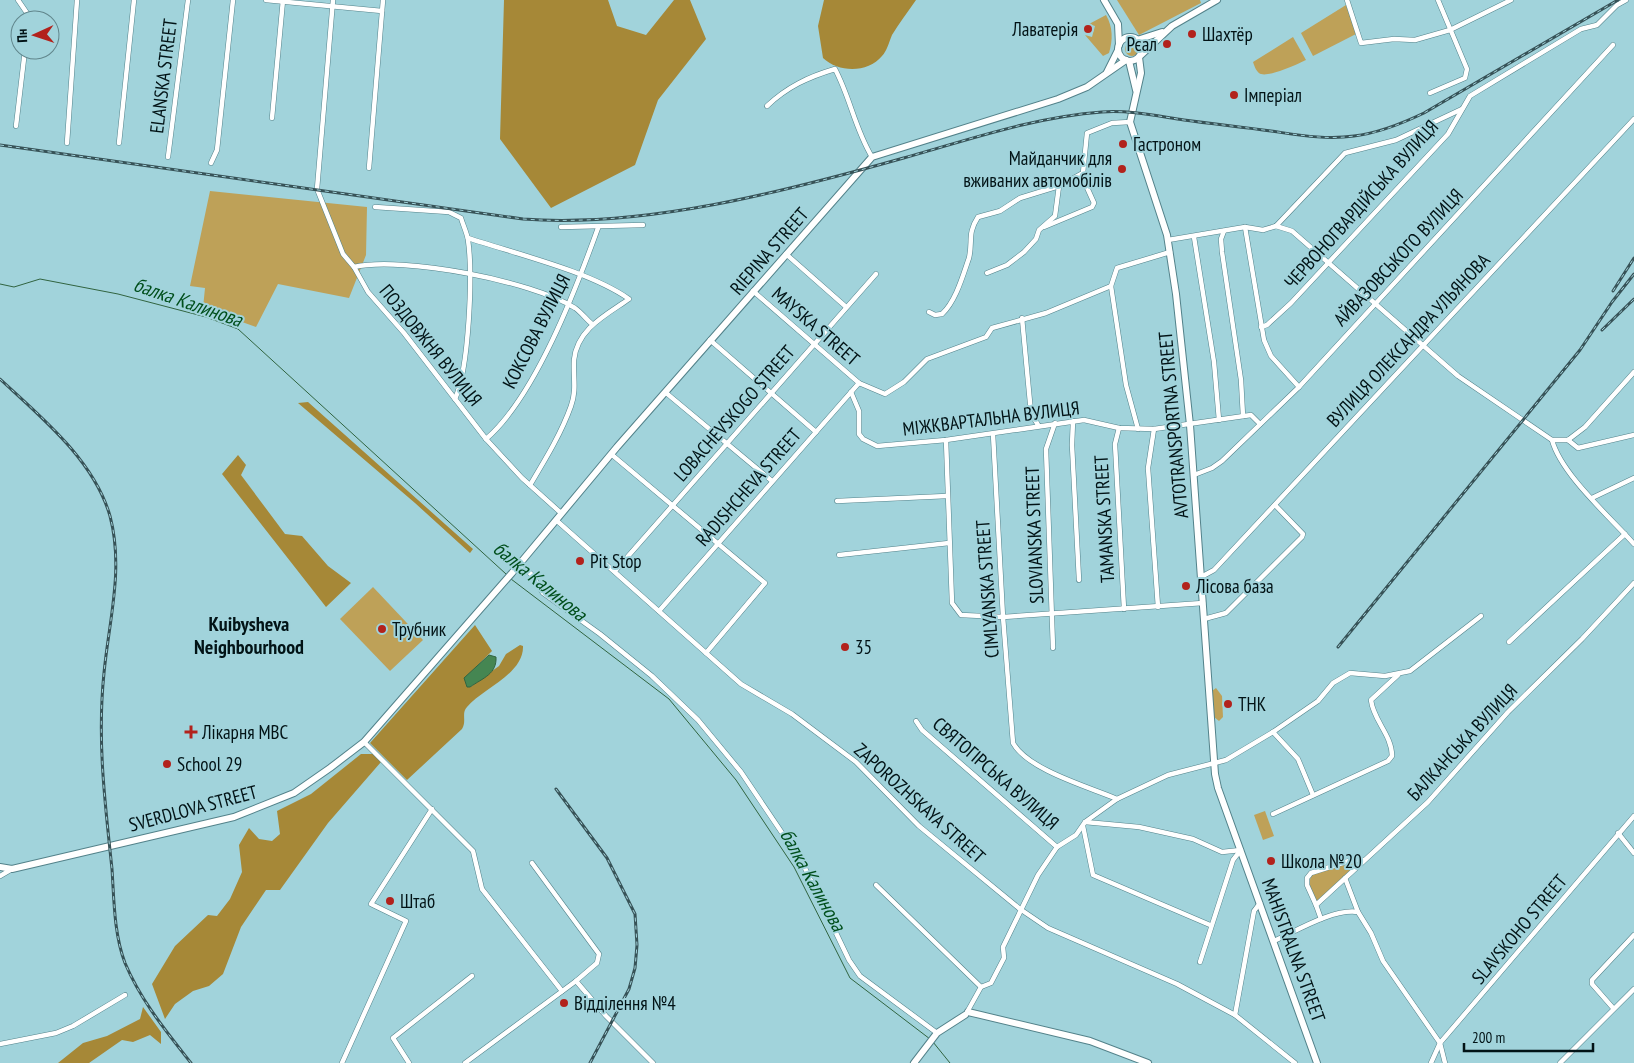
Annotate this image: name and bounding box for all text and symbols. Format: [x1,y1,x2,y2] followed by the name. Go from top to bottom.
[10,10,60,60] north arrow
[144,17,182,135] street label: ELANSKA STREET
[1011,17,1078,41] place label: Лаватерія
[1202,22,1253,46] place label: Шахтёр
[1082,23,1094,35] marker: Лаватерія
[13,28,31,43] text: Пн
[1186,28,1198,40] marker: Шахтёр
[1127,32,1157,56] place label: Рєал
[1161,38,1173,50] marker: Рєал
[1244,83,1302,107] place label: Імперіал
[1228,89,1240,101] marker: Імперіал
[1279,115,1443,293] street label: ЧЕРВОНОГВАРДІЙСЬКА ВУЛИЦЯ
[1133,132,1201,156] place label: Гастроном
[1117,138,1129,150] marker: Гастроном
[963,146,1112,192] place label: Майданчик для вживаних автомобілів
[1116,163,1128,175] marker: Майданчик для вживаних автомобілів
[1328,183,1468,331] street label: АЙВАЗОВСЬКОГО ВУЛИЦЯ
[725,202,814,300] street label: RIEPINA STREET
[1321,248,1495,432] street label: ВУЛИЦЯ ОЛЕКСАНДРА УЛЬЯНОВА
[497,270,575,392] street label: КОКСОВА ВУЛИЦЯ
[130,271,247,333] water label: балка Калинова
[375,279,487,411] street label: ПОЗДОВЖНЯ ВУЛИЦЯ
[767,281,865,371] street label: MAYSKA STREET
[1153,330,1193,519] street label: AVTOTRANSPORTNA STREET
[668,340,800,486] street label: LOBACHEVSKOGO STREET
[901,395,1081,441] street label: МІЖКВАРТАЛЬНА ВУЛИЦЯ
[690,423,806,551] street label: RADISHCHEVA STREET
[1089,454,1119,583] street label: TAMANSKA STREET
[1020,465,1048,604] street label: SLOVIANSKA STREET
[970,519,1004,659] street label: CIMLYANSKA STREET
[488,535,593,627] water label: балка Калинова
[590,549,642,573] place label: Pit Stop
[574,555,586,567] marker: Pit Stop
[1195,574,1274,598] place label: Лісова база
[1180,580,1192,592] marker: Лісова база
[194,611,304,660] district label: Kuibysheva Neighbourhood
[392,617,447,641] place label: Трубник
[376,623,388,635] marker: Трубник
[855,635,872,659] place label: 35
[839,641,851,653] marker: 35
[1402,679,1522,805] street label: БАЛКАНСЬКА ВУЛИЦЯ
[1238,692,1266,716] place label: ТНК
[1222,698,1234,710] marker: ТНК
[928,712,1064,834] street label: СВЯТОГІРСЬКА ВУЛИЦЯ
[201,720,289,744] place label: Лікарня МВС
[184,725,198,739] marker: Лікарня МВС
[849,738,991,869] street label: ZAPOROZHSKAYA STREET
[177,752,242,776] place label: School 29
[161,758,173,770] marker: School 29
[126,779,260,837] street label: SVERDLOVA STREET
[774,824,852,937] water label: балка Калинова
[1281,849,1362,873] place label: Школа №20
[1265,855,1277,867] marker: Школа №20
[1466,869,1572,989] street label: SLAVSKOHO STREET
[1257,875,1331,1026] street label: MAHISTRALNA STREET
[400,889,435,913] place label: Штаб
[384,895,396,907] marker: Штаб
[574,991,676,1015] place label: Відділення №4
[558,997,570,1009] marker: Відділення №4
[1464,1020,1593,1052] scale bar
[1472,1028,1505,1047] text: 200 m

